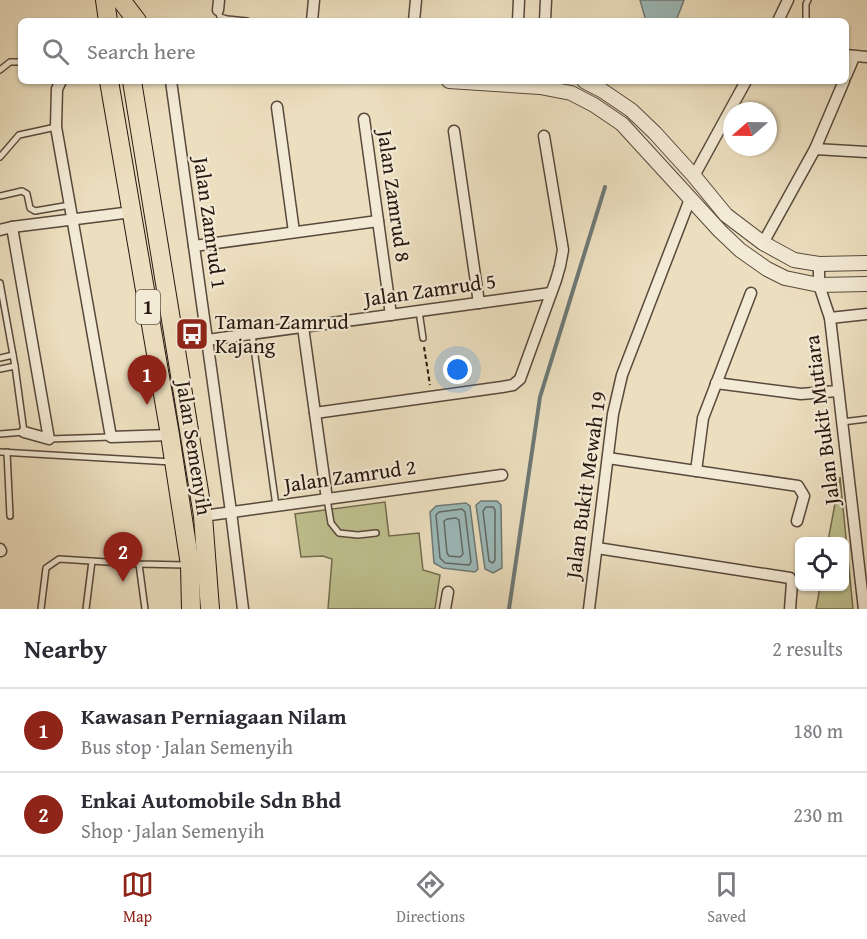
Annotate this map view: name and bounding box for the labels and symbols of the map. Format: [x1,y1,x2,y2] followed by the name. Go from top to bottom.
[723,102,777,156] north arrow
[369,125,419,264] street label: Jalan Zamrud 8
[185,152,235,291] street label: Jalan Zamrud 1
[359,265,498,315] street label: Jalan Zamrud 5
[136,290,160,324] road number: 1
[215,306,350,361] place label: Taman Zamrud Kajang
[174,316,210,352] bus stop icon: Taman Zamrud Kajang
[796,333,848,510] street label: Jalan Bukit Mutiara
[443,355,472,384] your location
[128,356,166,405] pin: 1
[168,375,220,518] street label: Jalan Semenyih
[557,389,614,584] street label: Jalan Bukit Mewah 19
[279,451,418,501] street label: Jalan Zamrud 2
[104,532,142,582] pin: 2

